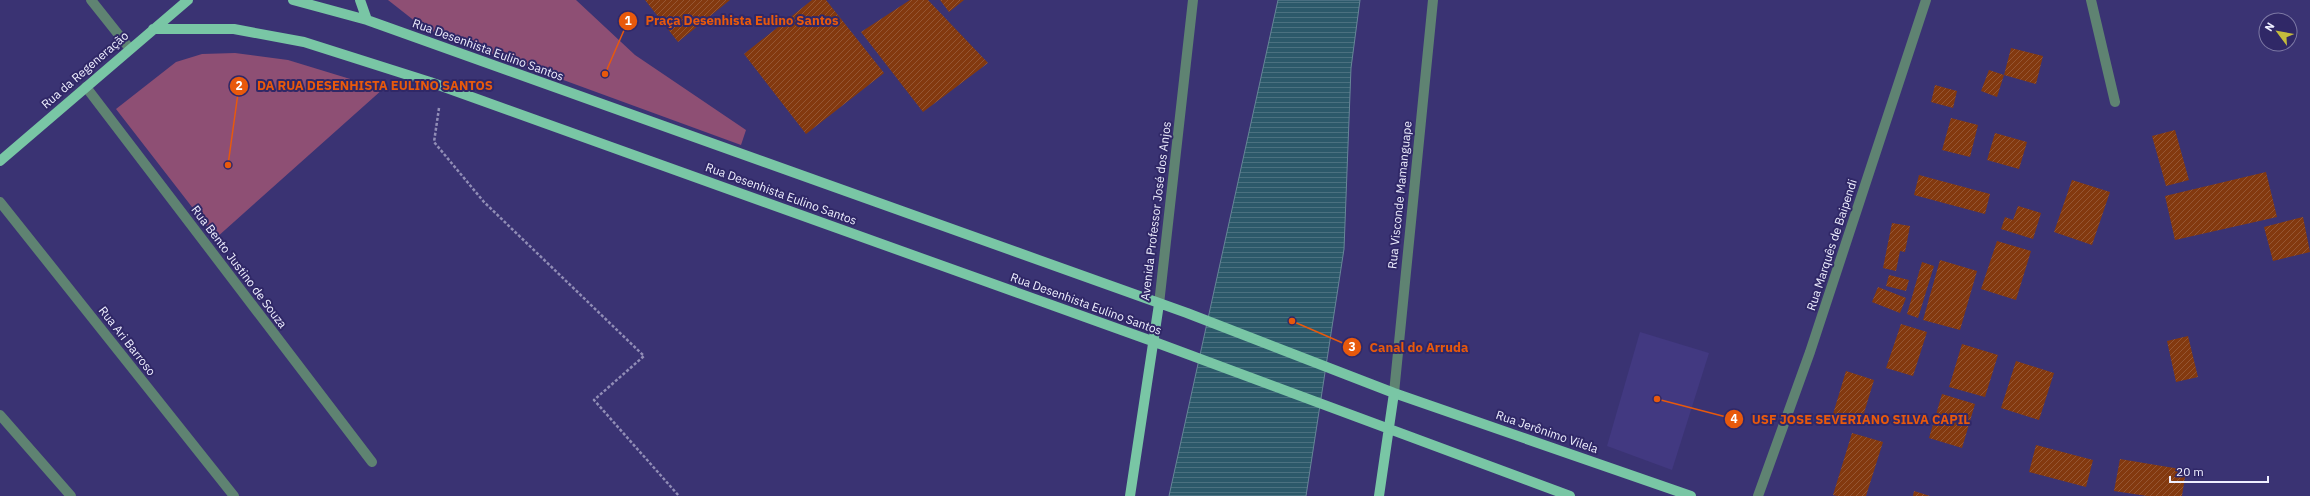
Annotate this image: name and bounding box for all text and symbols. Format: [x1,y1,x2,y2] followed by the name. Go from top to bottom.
[618,8,847,33] callout: Praça Desenhista Eulino Santos
[646,12,839,29] text: Praça Desenhista Eulino Santos
[2258,12,2298,52] north arrow
[624,13,632,28] text: 1
[410,15,566,84] street label: Rua Desenhista Eulino Santos
[2261,20,2278,34] text: N
[38,28,131,111] street label: Rua da Regeneração
[229,73,501,98] callout: DA RUA DESENHISTA EULINO SANTOS
[257,77,493,94] text: DA RUA DESENHISTA EULINO SANTOS
[235,78,243,93] text: 2
[1137,120,1174,301] street label: Avenida Professor José dos Anjos
[1384,120,1415,270] street label: Rua Visconde Mamanguape
[703,159,859,228] street label: Rua Desenhista Eulino Santos
[1803,177,1860,312] street label: Rua Marquês de Baipendi
[188,202,291,332] street label: Rua Bento Justino de Souza
[1008,269,1164,338] street label: Rua Desenhista Eulino Santos
[96,303,159,379] street label: Rua Ari Barroso
[1342,335,1476,360] callout: Canal do Arruda
[1348,339,1356,354] text: 3
[1370,339,1468,356] text: Canal do Arruda
[1494,407,1601,456] street label: Rua Jerônimo Vilela
[1724,407,1978,432] callout: USF JOSE SEVERIANO SILVA CAPIL
[1730,411,1738,426] text: 4
[1752,411,1970,428] text: USF JOSE SEVERIANO SILVA CAPIL
[2170,458,2268,484] scale bar
[2176,464,2204,479] text: 20 m

